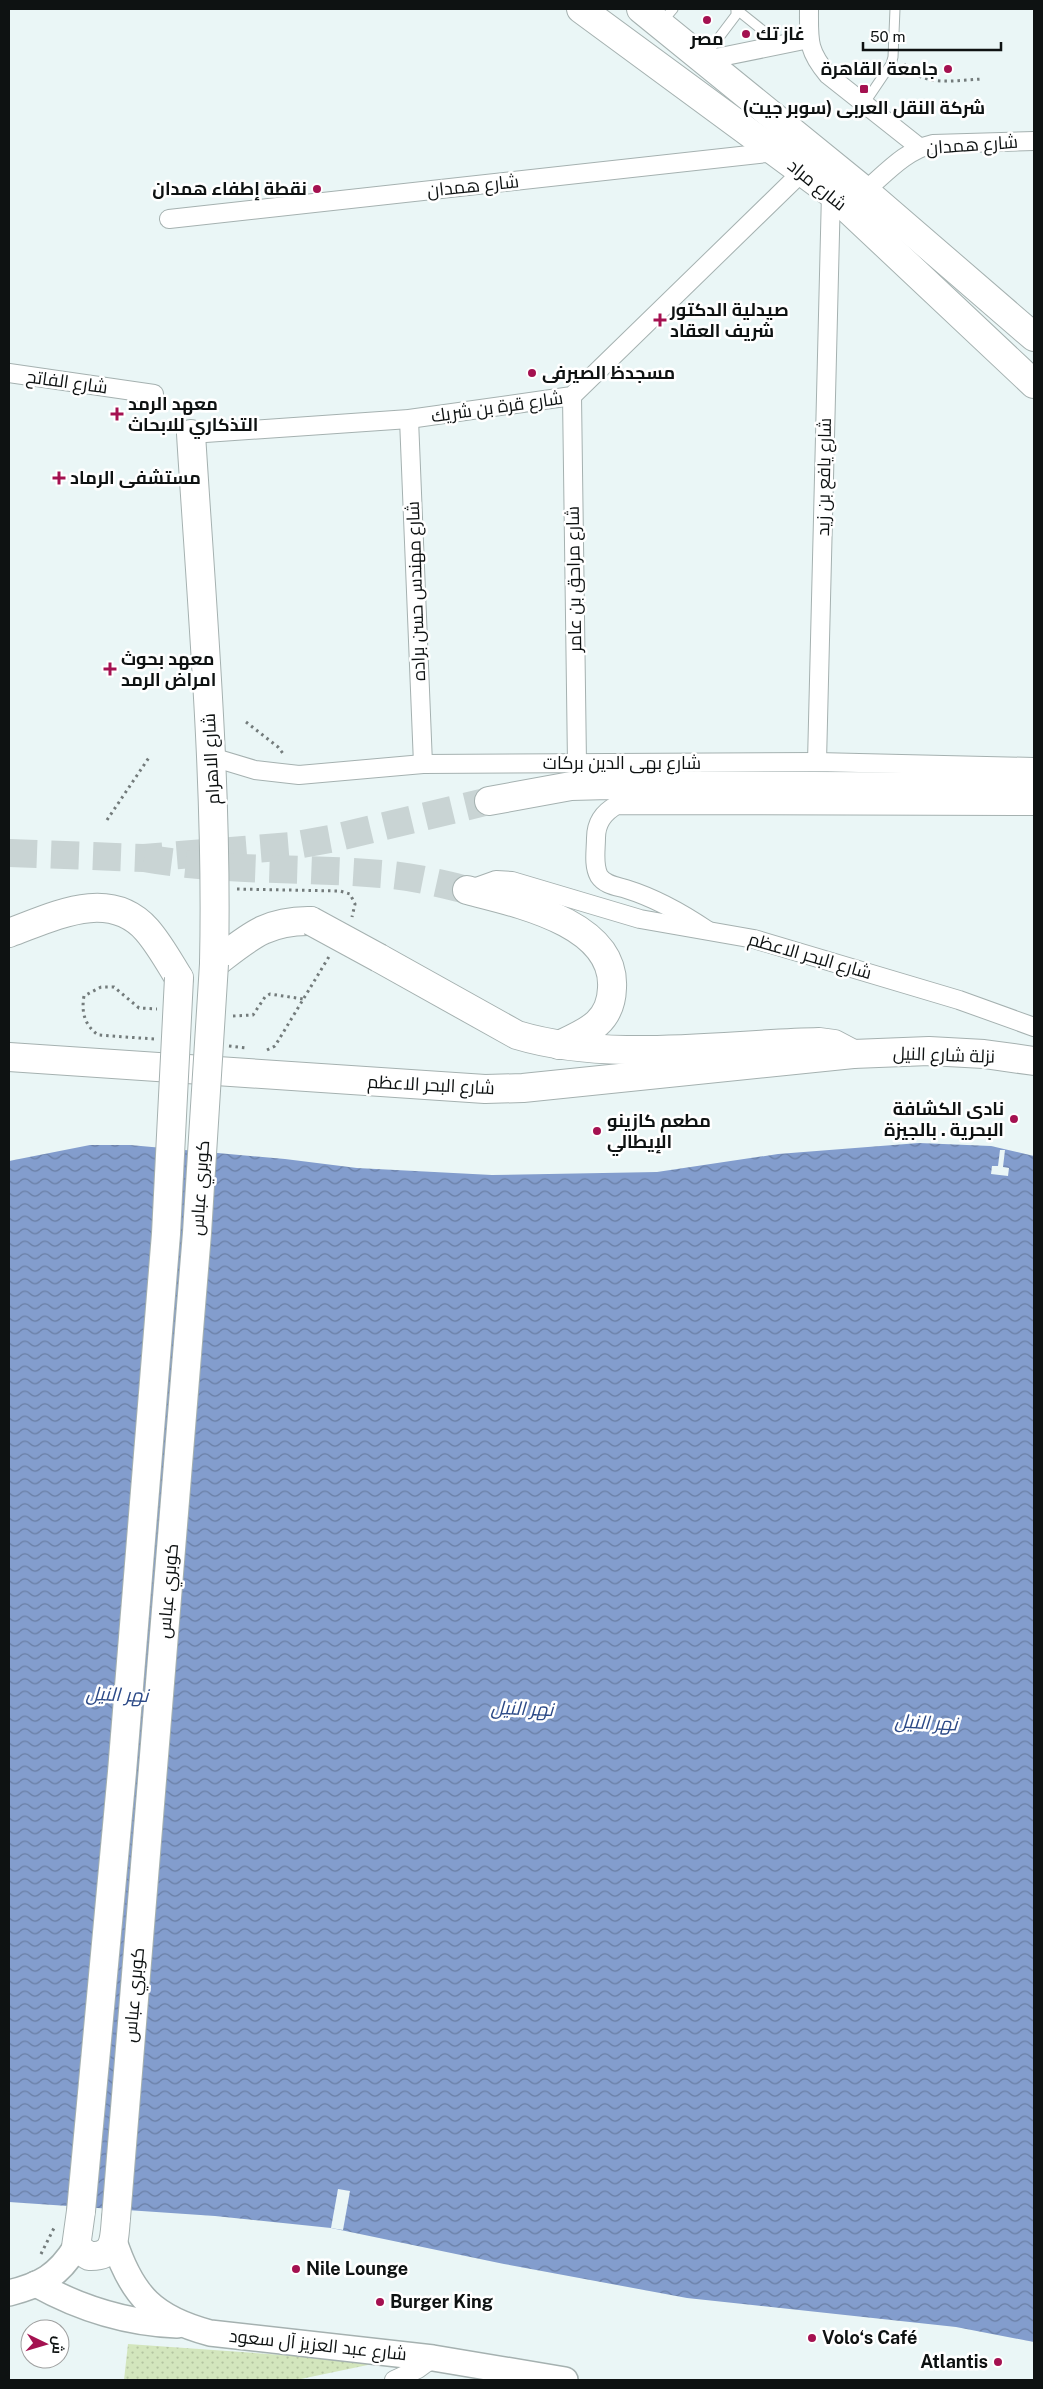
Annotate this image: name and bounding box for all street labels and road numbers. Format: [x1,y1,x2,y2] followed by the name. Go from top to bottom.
[925,131,1019,160] street label: شارع همدان
[782,155,851,216] street label: شارع مراد
[426,170,520,203] street label: شارع همدان
[25,365,109,400] street label: شارع الفاتح
[430,387,565,428] street label: شارع قرة بن شريك
[812,418,837,536] street label: شارع يافع بن زيد
[402,501,431,681] street label: شارع مهندس حسن براده
[562,506,587,653] street label: شارع مراحق بن عامر
[198,713,225,805] street label: شارع الاهرام
[543,752,701,775] street label: شارع بهى الدين بركات
[745,928,874,985] street label: شارع البحر الاعظم
[893,1042,995,1069] street label: نزلة شارع النيل
[367,1071,495,1100] street label: شارع البحر الاعظم
[186,1140,217,1237] street label: كوبري عباس
[153,1543,186,1640] street label: كوبري عباس
[119,1947,152,2044] street label: كوبري عباس
[228,2325,408,2366] street label: شارع عبد العزيز آل سعود

